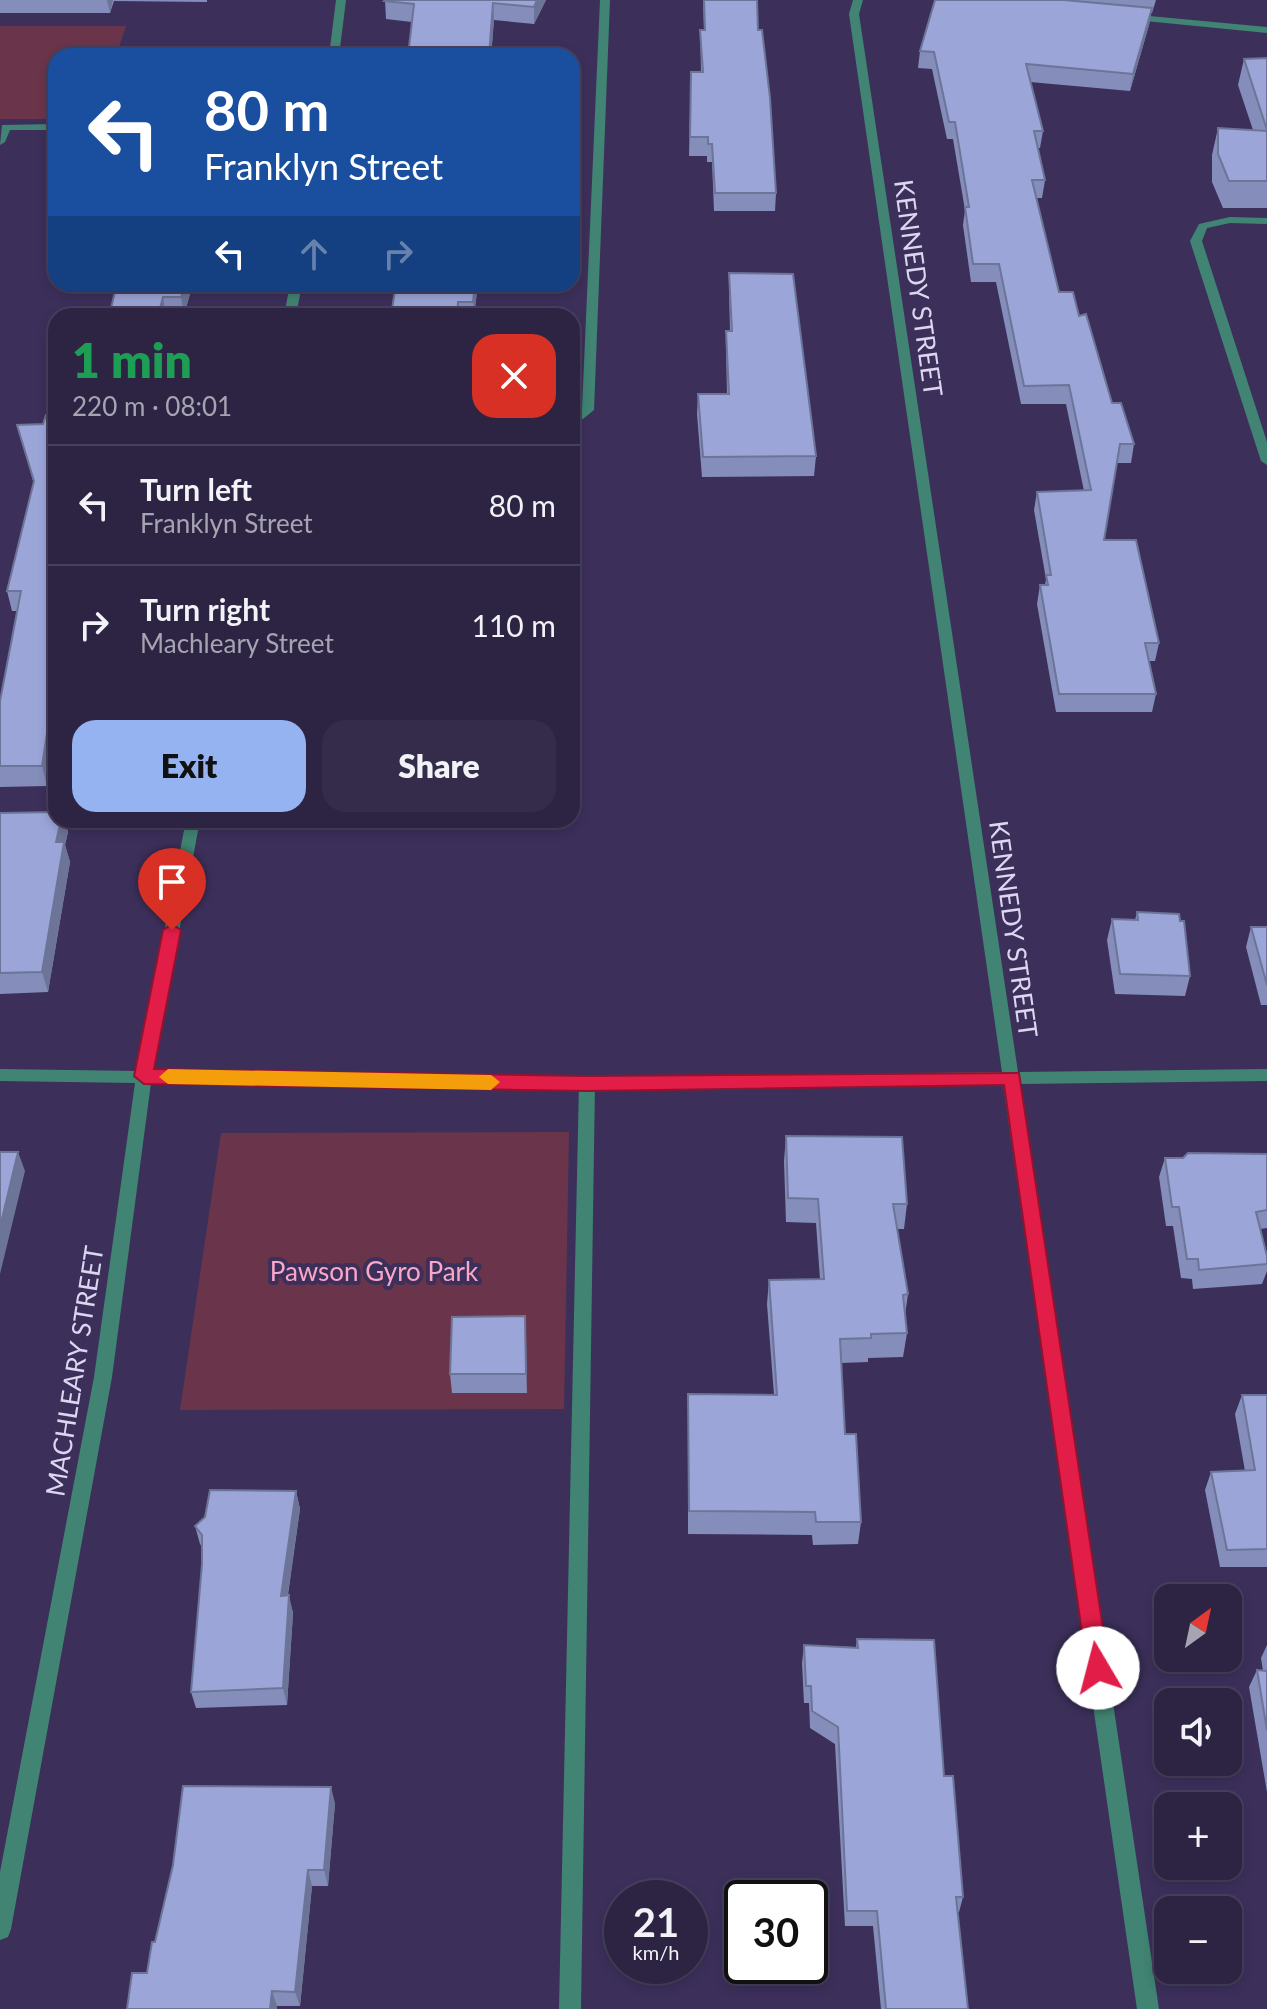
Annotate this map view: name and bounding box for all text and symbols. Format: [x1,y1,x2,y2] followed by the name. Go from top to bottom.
[204,76,329,143] text: 80 m
[72,80,176,184] icon: left
[204,144,443,188] text: Franklyn Street
[888,177,950,399] street label: KENNEDY STREET
[208,232,252,276] icon: left
[292,232,336,276] icon: ahead
[376,232,420,276] icon: right
[72,331,192,388] text: 1 min
[472,334,556,418] button: close
[72,390,232,422] text: 220 m · 08:01
[140,471,252,507] text: Turn left
[72,483,116,527] icon: left
[489,487,556,523] text: 80 m
[140,507,313,539] text: Franklyn Street
[140,591,270,627] text: Turn right
[72,603,116,647] icon: right
[471,607,556,643] text: 110 m
[140,627,334,659] text: Machleary Street
[72,720,306,812] button: Exit
[322,720,556,812] button: Share
[983,818,1045,1040] street label: KENNEDY STREET
[138,848,206,930] pin
[150,860,194,904] icon: arrive
[38,1244,110,1498] street label: MACHLEARY STREET
[270,1255,479,1287] park label: Pawson Gyro Park
[1154,1584,1242,1672] north arrow
[1154,1584,1242,1984] map controls
[1056,1626,1140,1710] position arrow
[1154,1688,1242,1776] button: sound
[1154,1792,1242,1880] button: +
[724,1880,828,1984] speed limit sign: 30
[1154,1896,1242,1984] button: −
[633,1898,679,1946] text: 21
[633,1940,679,1964] text: km/h

